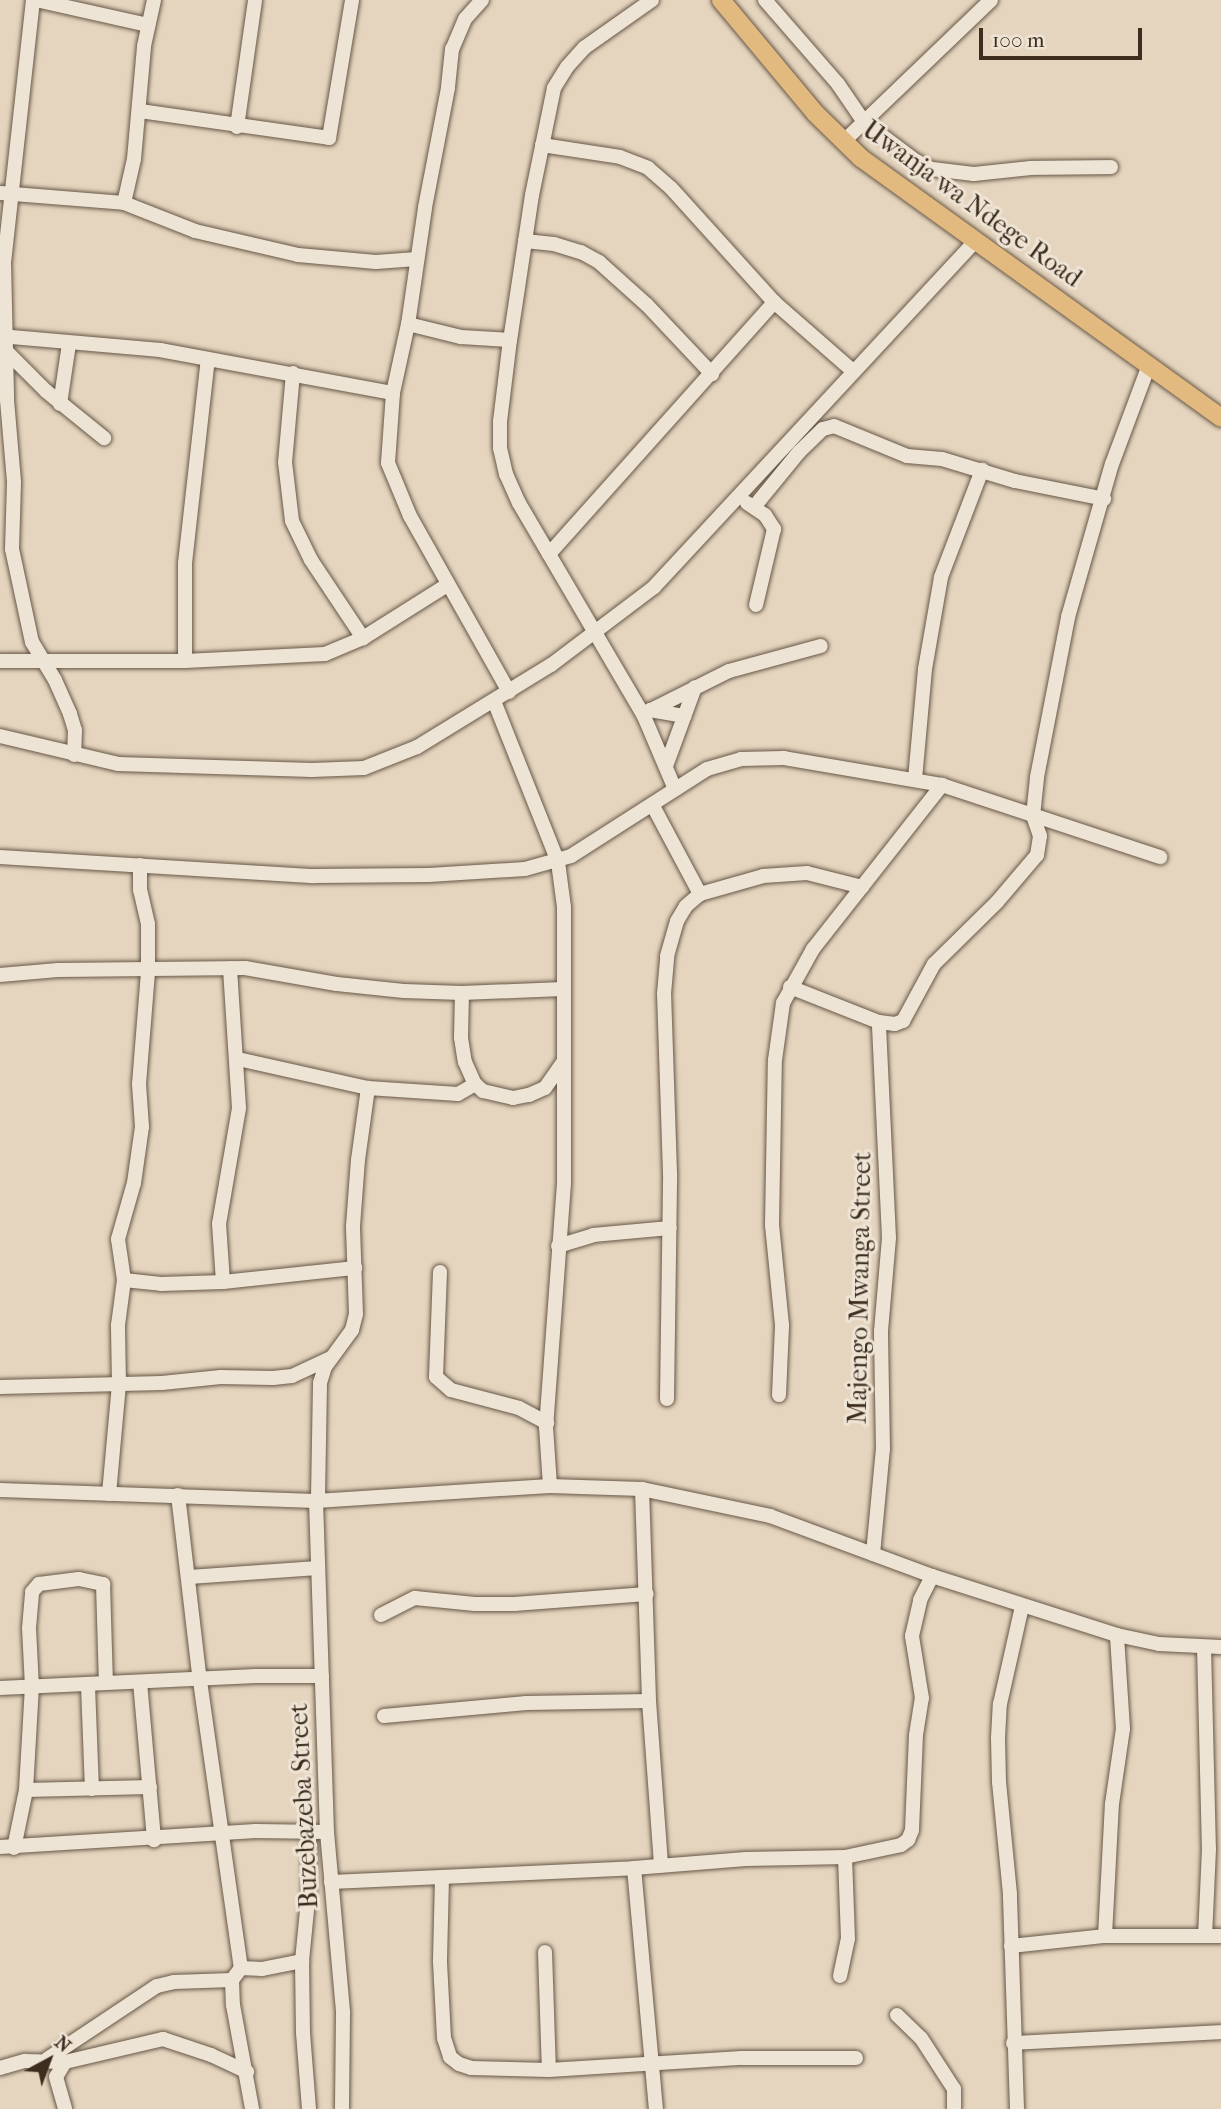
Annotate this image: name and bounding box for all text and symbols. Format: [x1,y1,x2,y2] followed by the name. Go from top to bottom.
[983,14,1146,58] scale bar
[992,28,1045,52] text: 100 m
[856,114,1088,294] street label: Uwanja wa Ndege Road
[842,1152,878,1424] street label: Majengo Mwanga Street
[283,1702,325,1910] street label: Buzebazeba Street
[14,2025,84,2095] north arrow
[50,2031,75,2057] text: N

